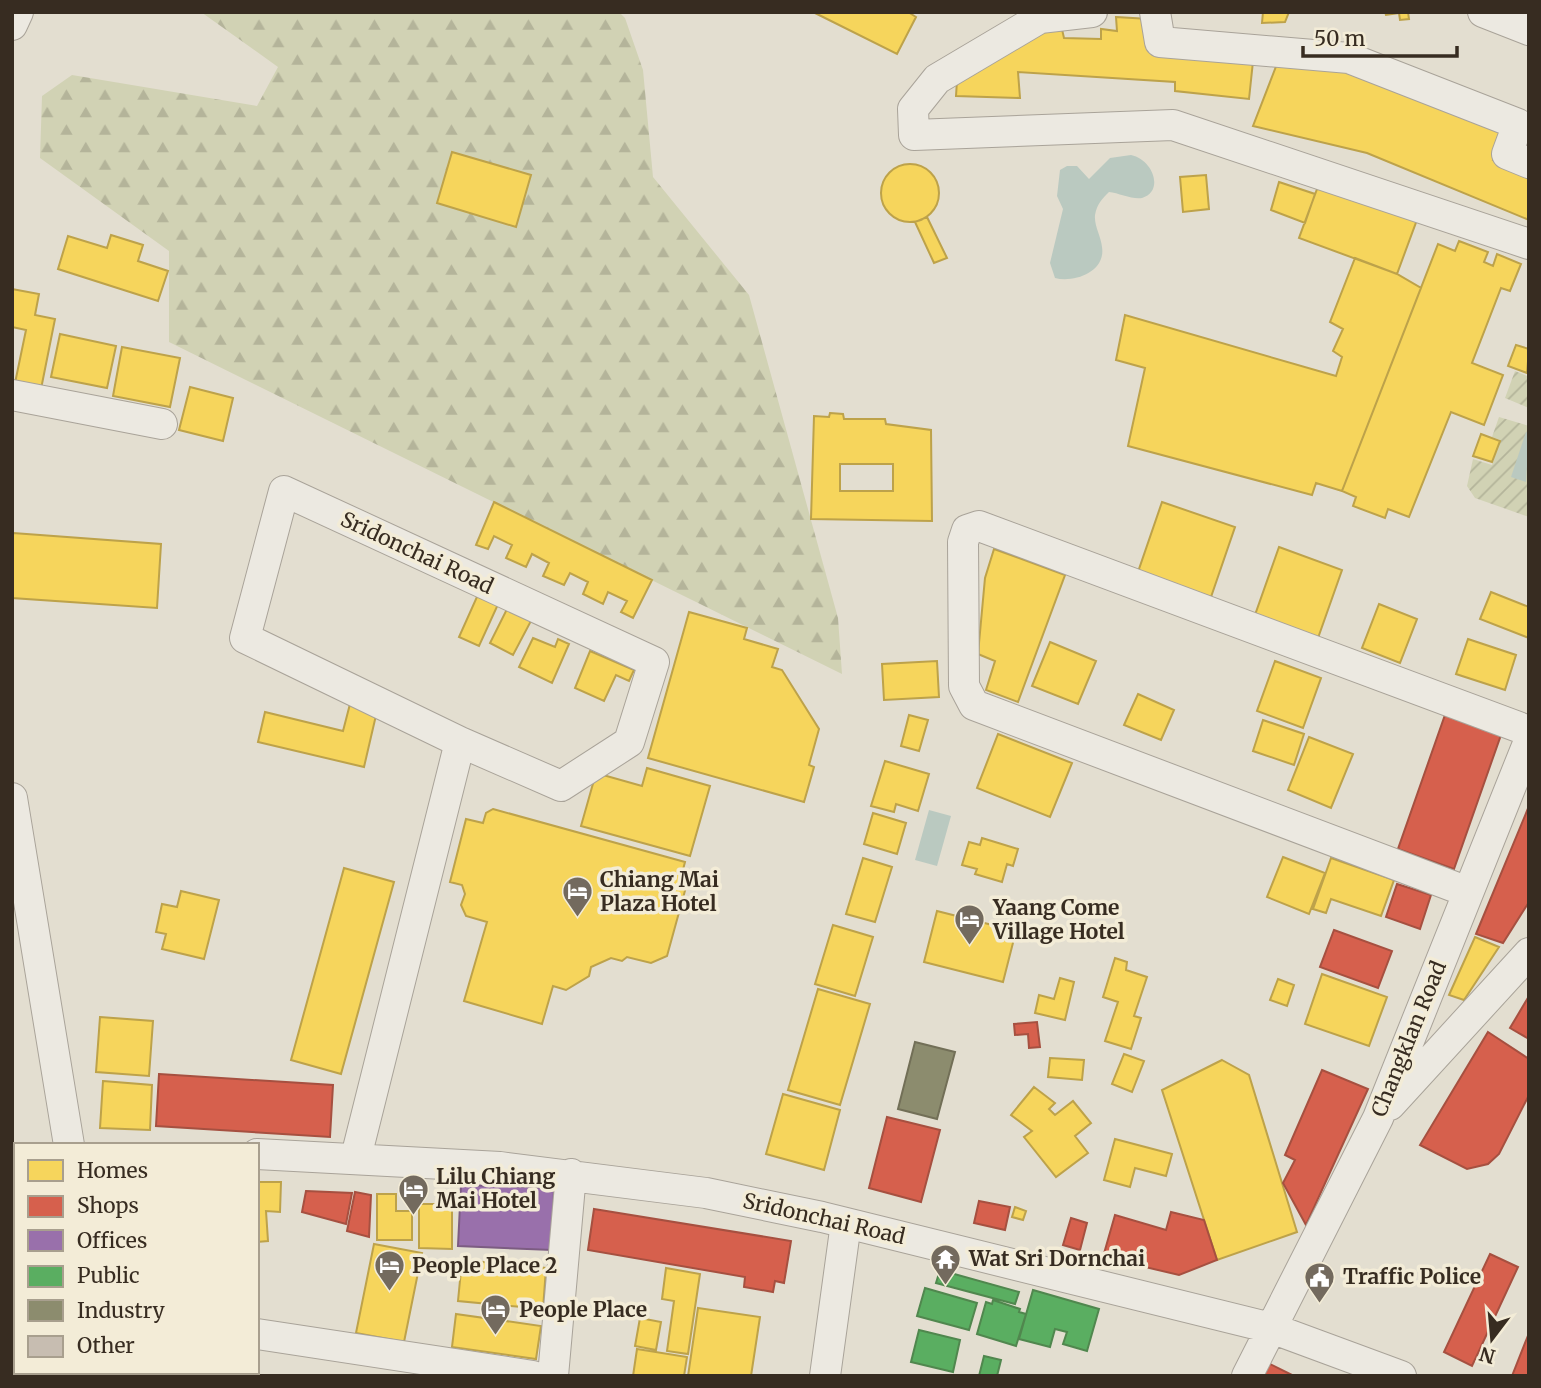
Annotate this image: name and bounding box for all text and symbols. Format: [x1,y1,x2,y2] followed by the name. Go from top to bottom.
[1303,14,1457,58] scale bar
[1314,25,1365,52] text: 50 m
[337,505,498,600] street label: Sridonchai Road
[600,866,719,917] place label: Chiang Mai Plaza Hotel
[560,875,594,919] hotel icon: Chiang Mai Plaza Hotel
[992,894,1125,945] place label: Yaang Come Village Hotel
[953,903,987,947] hotel icon: Yaang Come Village Hotel
[1365,956,1452,1121] street label: Changklan Road
[14,1143,259,1374] legend
[77,1157,148,1184] text: Homes
[436,1163,555,1214] place label: Lilu Chiang Mai Hotel
[396,1172,430,1216] hotel icon: Lilu Chiang Mai Hotel
[740,1187,908,1250] street label: Sridonchai Road
[77,1192,139,1219] text: Shops
[77,1227,147,1254] text: Offices
[929,1242,963,1286] temple icon: Wat Sri Dornchai
[968,1245,1145,1272] place label: Wat Sri Dornchai
[372,1249,406,1293] hotel icon: People Place 2
[412,1252,557,1279] place label: People Place 2
[1303,1260,1337,1304] public building icon: Traffic Police
[77,1262,140,1289] text: Public
[1343,1263,1481,1290] place label: Traffic Police
[479,1293,513,1337] hotel icon: People Place
[519,1296,647,1323] place label: People Place
[77,1297,166,1324] text: Industry
[1457,1304,1527,1374] north arrow
[77,1332,135,1359] text: Other
[1477,1342,1498,1369] text: N

